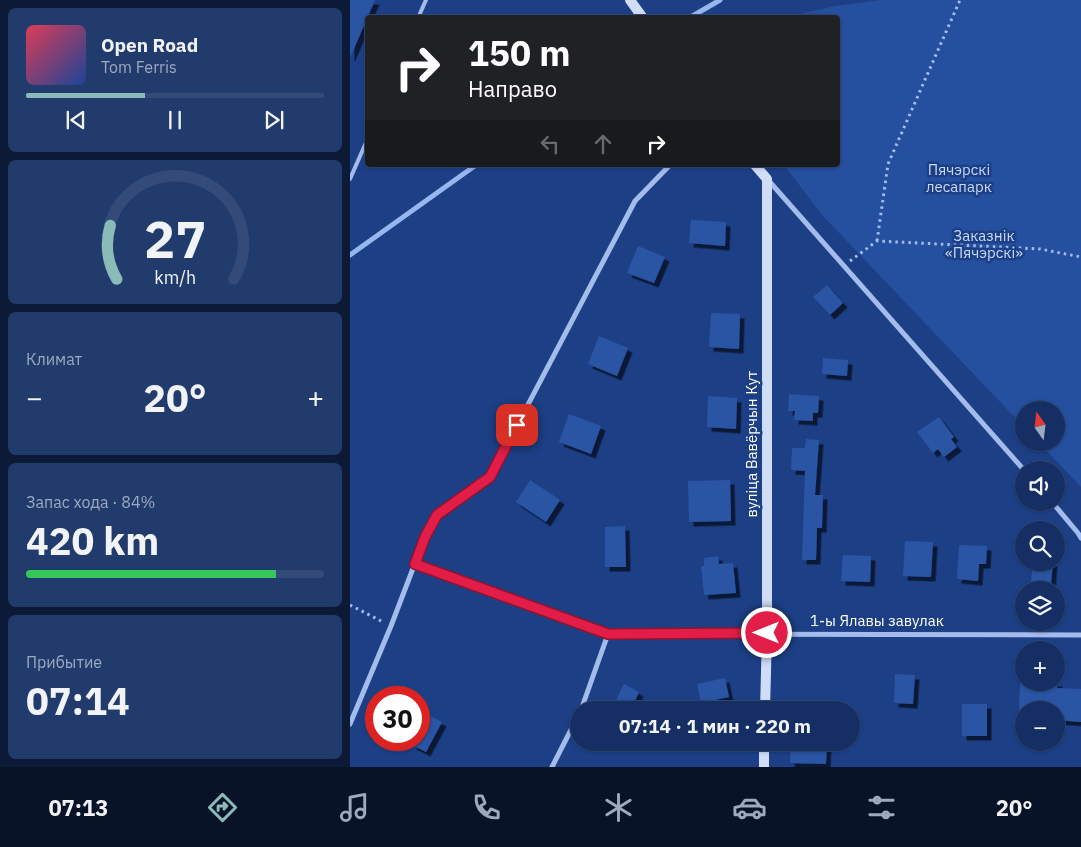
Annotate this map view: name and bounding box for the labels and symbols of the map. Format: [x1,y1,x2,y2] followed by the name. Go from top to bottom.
[926,160,992,196] park label: Пячэрскі лесапарк
[945,226,1023,262] park label: Заказнік «Пячэрскі»
[742,371,761,517] street label: вуліца Вавёрчын Кут
[1015,401,1065,451] north arrow
[496,404,538,446] pin
[740,606,792,658] position arrow
[810,611,944,630] street label: 1-ы Ялавы завулак
[365,686,430,751] speed limit sign: 30

